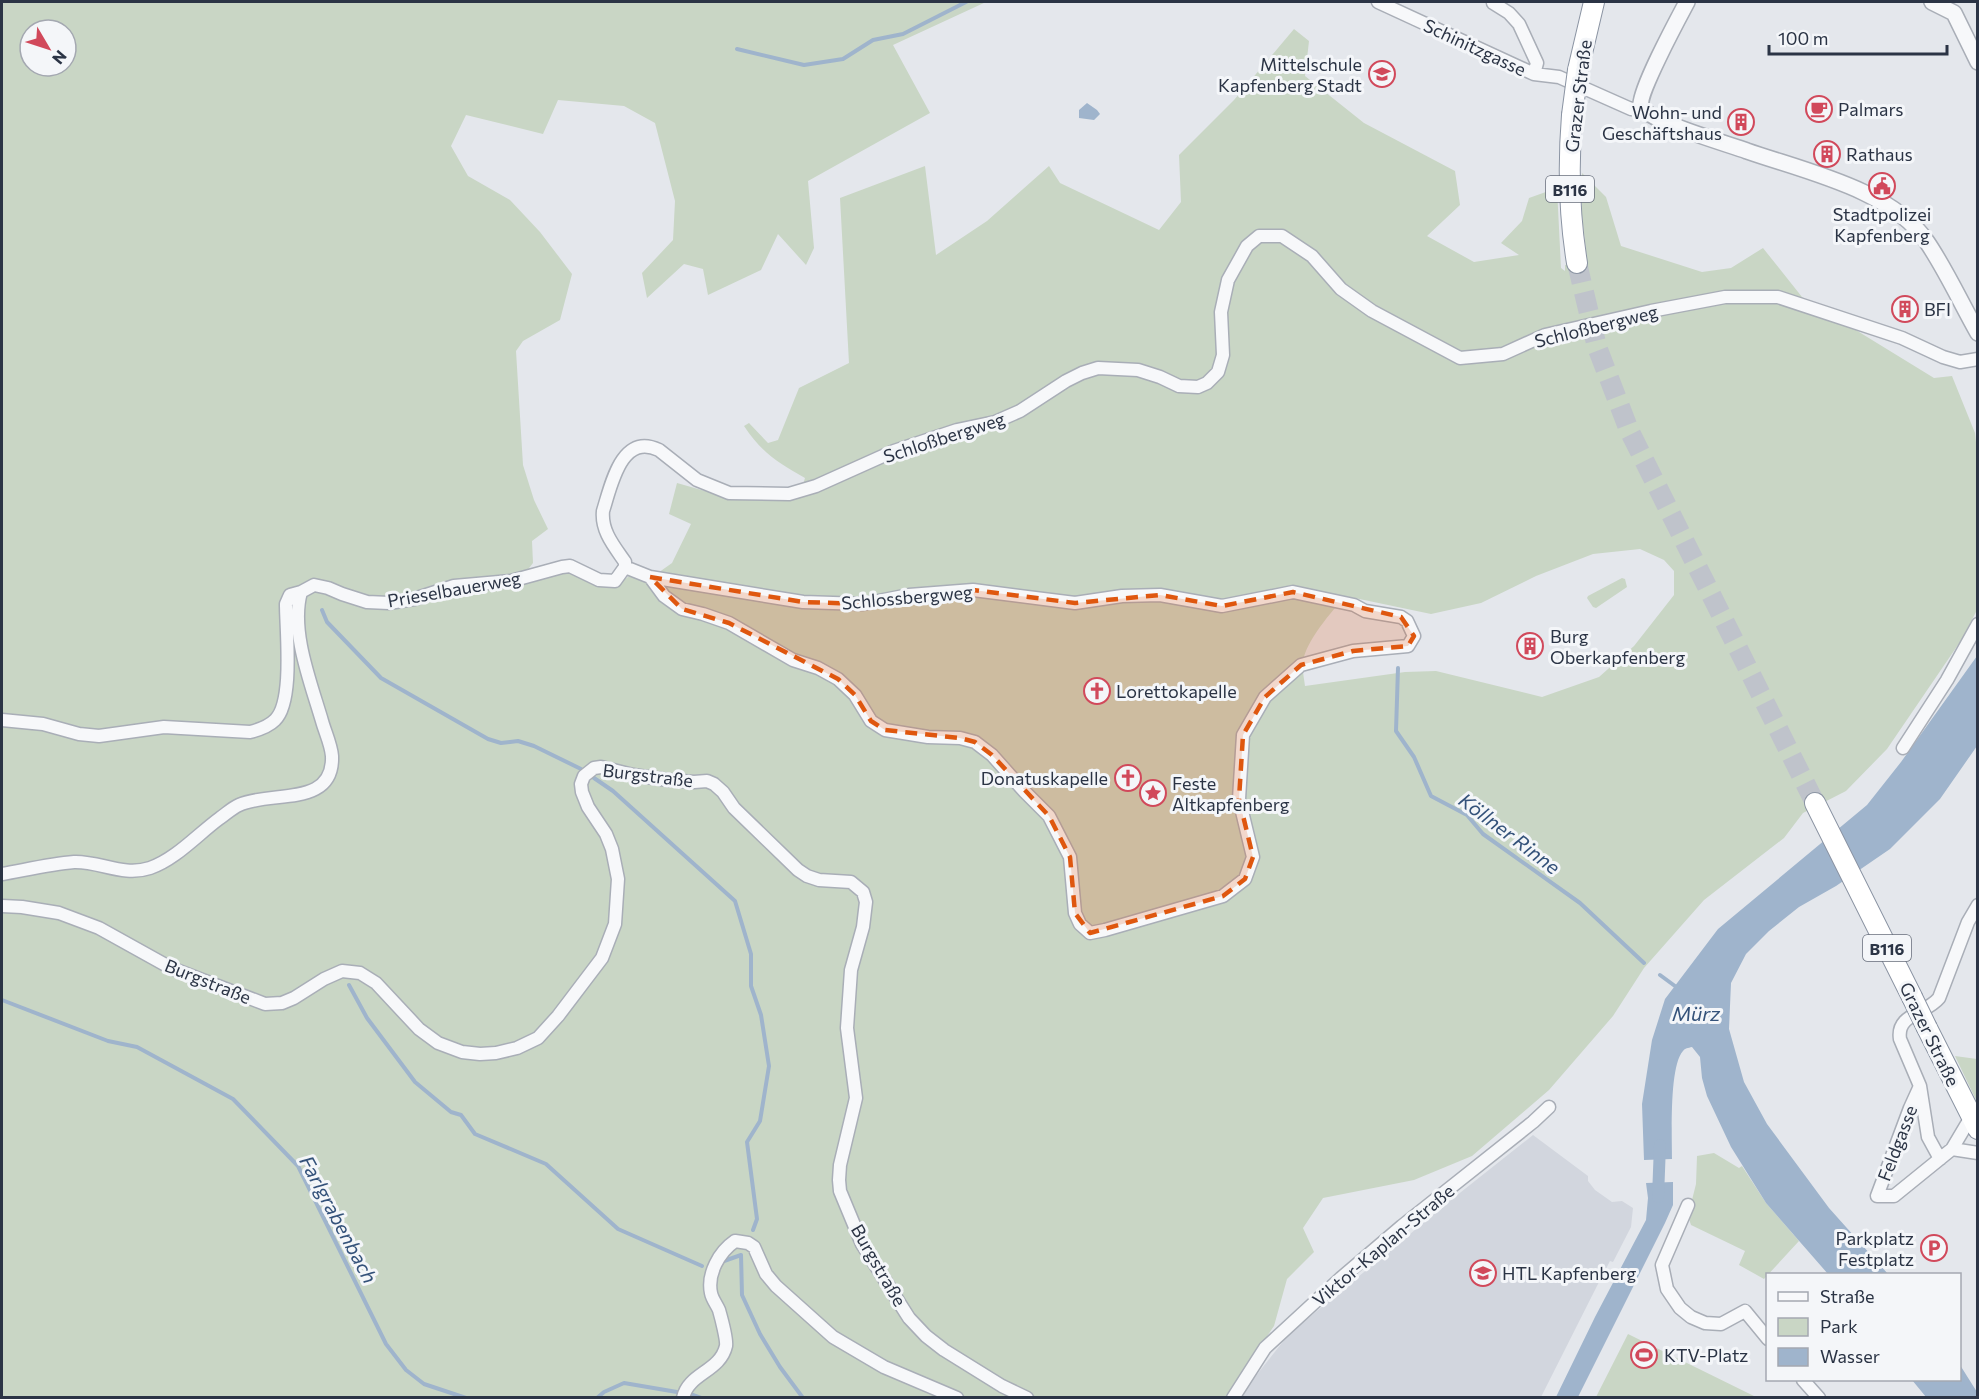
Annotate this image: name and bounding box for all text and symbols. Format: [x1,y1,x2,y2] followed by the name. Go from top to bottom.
[1420,14,1530,80] street label: Schinitzgasse
[18,18,78,78] north arrow
[1769,18,1948,56] scale bar
[1778,27,1828,49] text: 100 m
[1560,38,1596,154] street label: Grazer Straße
[49,47,71,68] text: N
[1218,53,1362,96] place label: Mittelschule Kapfenberg Stadt
[1367,59,1397,89] school or university icon: Mittelschule Kapfenberg Stadt
[1804,94,1834,124] cafe icon: Palmars
[1838,98,1903,120] place label: Palmars
[1602,101,1722,144] place label: Wohn- und Geschäftshaus
[1726,107,1756,137] building icon: Wohn- und Geschäftshaus
[1812,139,1842,169] building icon: Rathaus
[1846,143,1913,165] place label: Rathaus
[1867,171,1897,201] public building icon: Stadtpolizei Kapfenberg
[1546,176,1594,202] road number: B116
[1833,203,1931,246] place label: Stadtpolizei Kapfenberg
[1890,294,1920,324] building icon: BFI
[1924,298,1951,320] place label: BFI
[1532,300,1660,352] street label: Schloßbergweg
[881,407,1008,467] street label: Schloßbergweg
[386,566,523,612] street label: Prieselbauerweg
[840,580,974,614] street label: Schlossbergweg
[1550,625,1686,668] place label: Burg Oberkapfenberg
[1515,631,1545,661] building icon: Burg Oberkapfenberg
[1082,676,1112,706] church icon: Lorettokapelle
[1116,680,1237,702] place label: Lorettokapelle
[602,759,694,791] street label: Burgstraße
[1113,763,1143,793] church icon: Donatuskapelle
[981,767,1108,789] place label: Donatuskapelle
[1172,772,1290,815] place label: Feste Altkapfenberg
[1138,778,1168,808] place icon: Feste Altkapfenberg
[1455,787,1566,879] water label: Köllner Rinne
[1863,935,1911,961] road number: B116
[162,954,254,1008] street label: Burgstraße
[1895,978,1965,1090] street label: Grazer Straße
[1672,1001,1720,1025] water label: Mürz
[1873,1102,1921,1184] street label: Feldgasse
[295,1151,383,1287] water label: Farlgrabenbach
[1308,1179,1458,1311] street label: Viktor-Kaplan-Straße
[847,1220,911,1310] street label: Burgstraße
[1835,1227,1914,1270] place label: Parkplatz Festplatz
[1919,1233,1949,1263] parking icon: Parkplatz Festplatz
[1468,1258,1498,1288] school or university icon: HTL Kapfenberg
[1502,1262,1637,1284] place label: HTL Kapfenberg
[1766,1273,1961,1381] legend
[1820,1285,1875,1307] text: Straße
[1820,1315,1858,1337] text: Park
[1629,1340,1659,1370] sports icon: KTV-Platz
[1664,1344,1748,1366] place label: KTV-Platz
[1820,1345,1880,1367] text: Wasser

